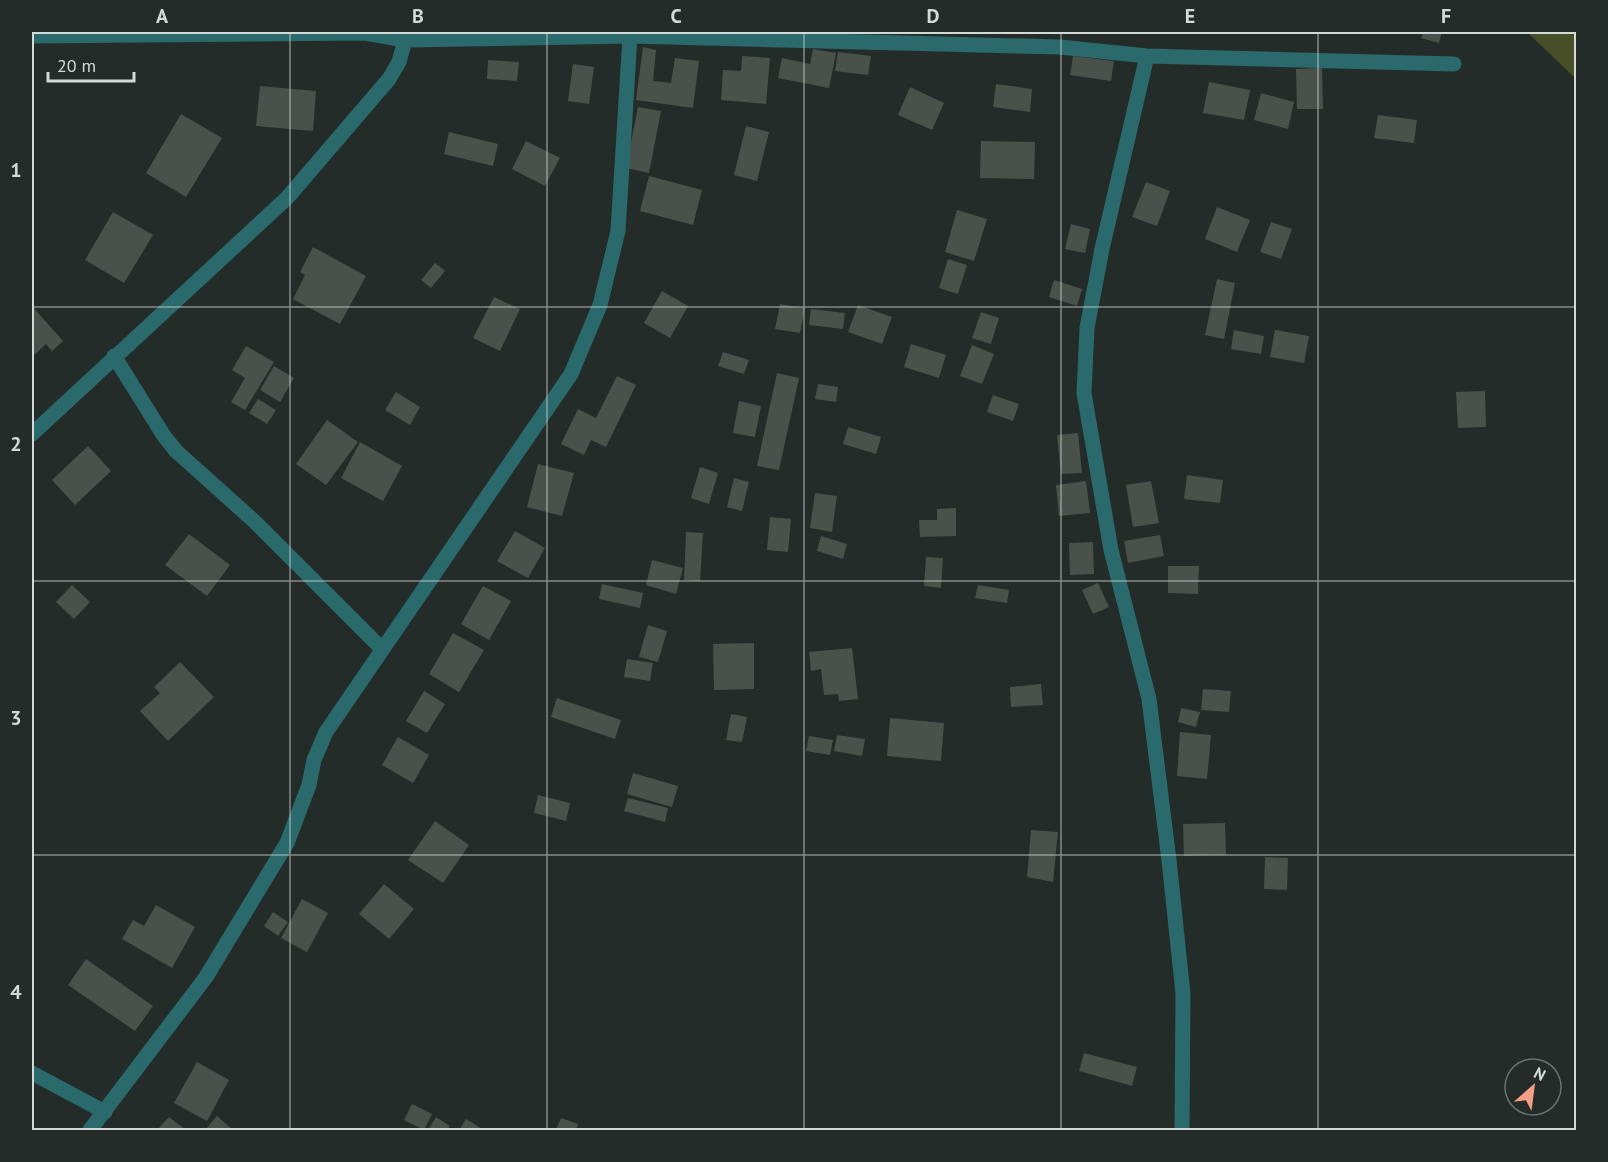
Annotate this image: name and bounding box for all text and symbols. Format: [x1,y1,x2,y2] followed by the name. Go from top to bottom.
[156,3,169,29] text: A
[412,3,424,29] text: B
[670,3,682,29] text: C
[927,3,940,29] text: D
[1185,3,1195,29] text: E
[1441,3,1451,29] text: F
[48,45,134,83] scale bar
[57,54,96,77] text: 20 m
[10,157,22,183] text: 1
[10,431,22,457] text: 2
[10,705,22,731] text: 3
[10,979,22,1005] text: 4
[1503,1057,1563,1117] north arrow
[1531,1062,1549,1085] text: N

